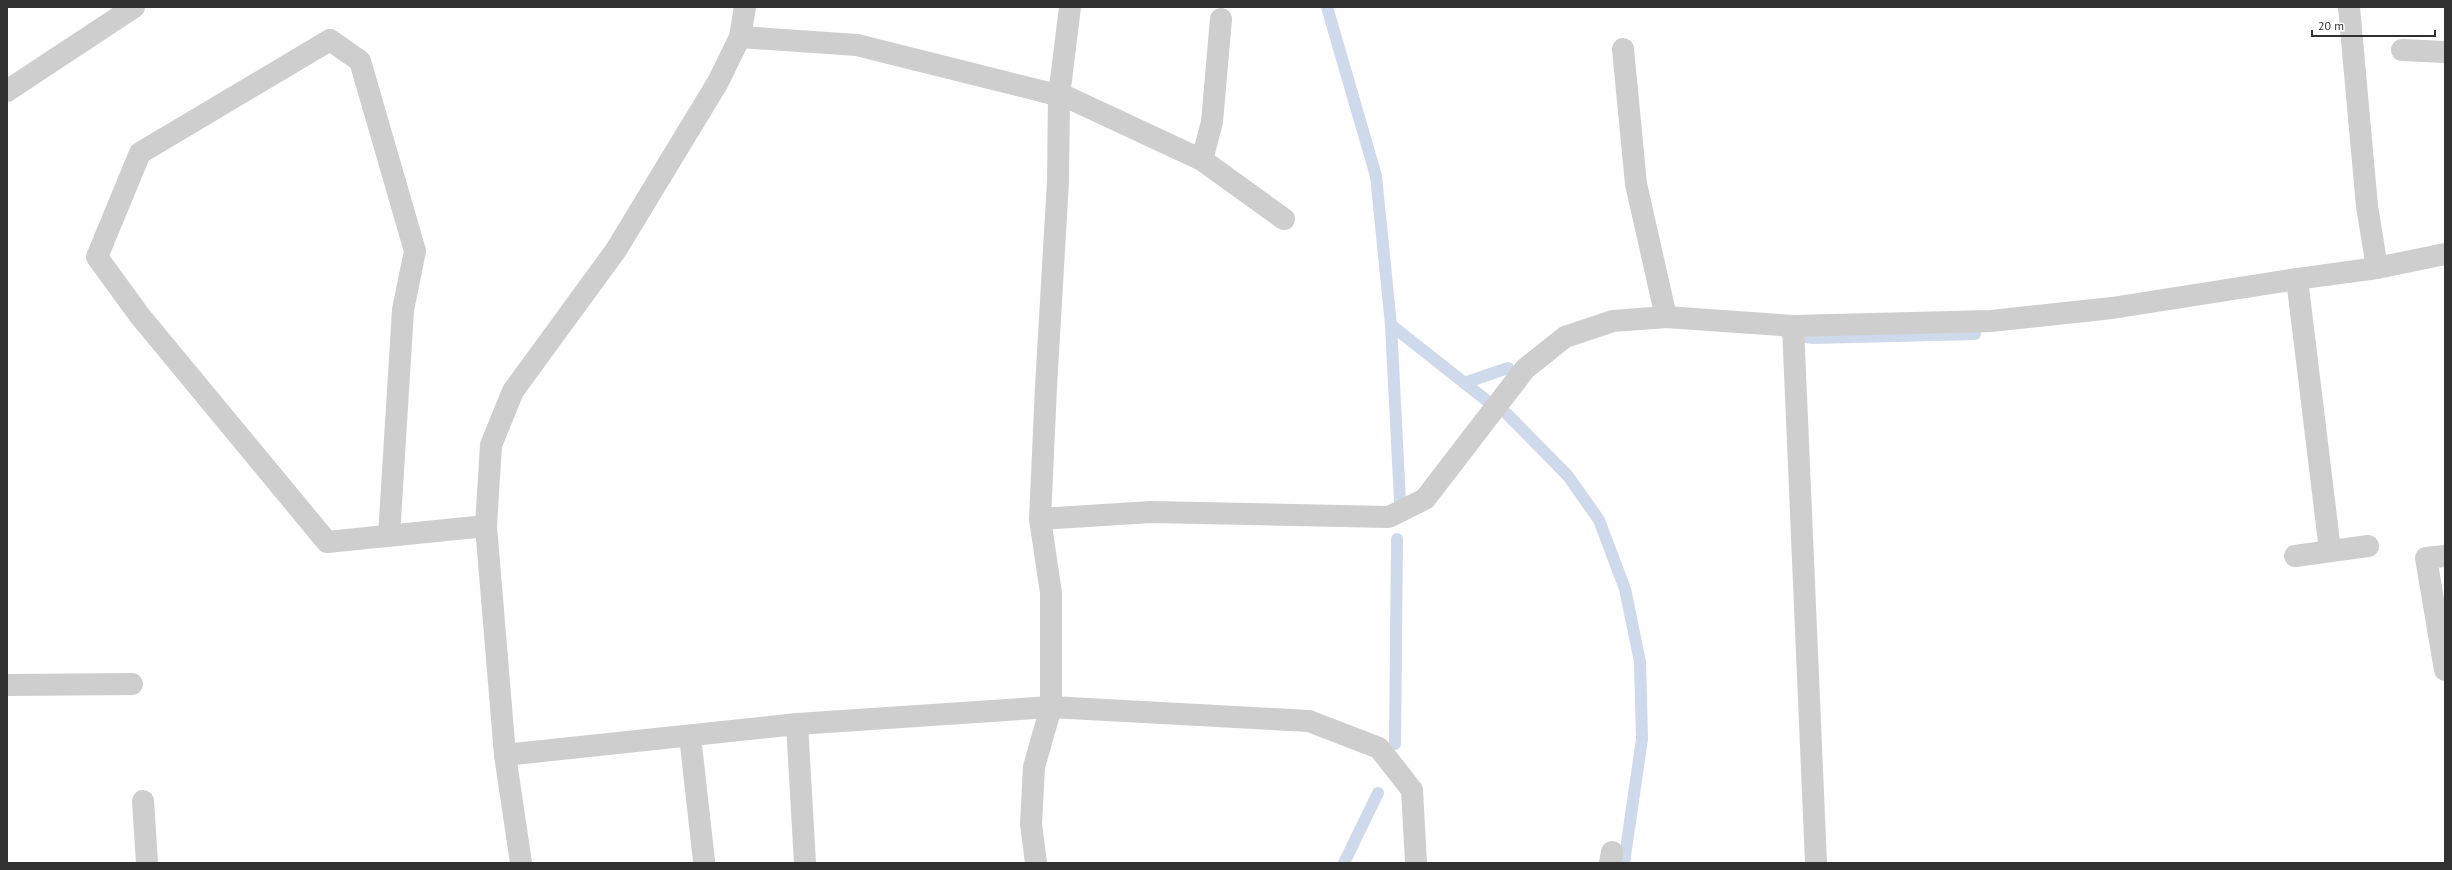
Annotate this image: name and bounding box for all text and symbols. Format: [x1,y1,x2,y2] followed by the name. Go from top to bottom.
[2312,12,2435,38] scale bar
[2318,18,2344,33] text: 20 m

